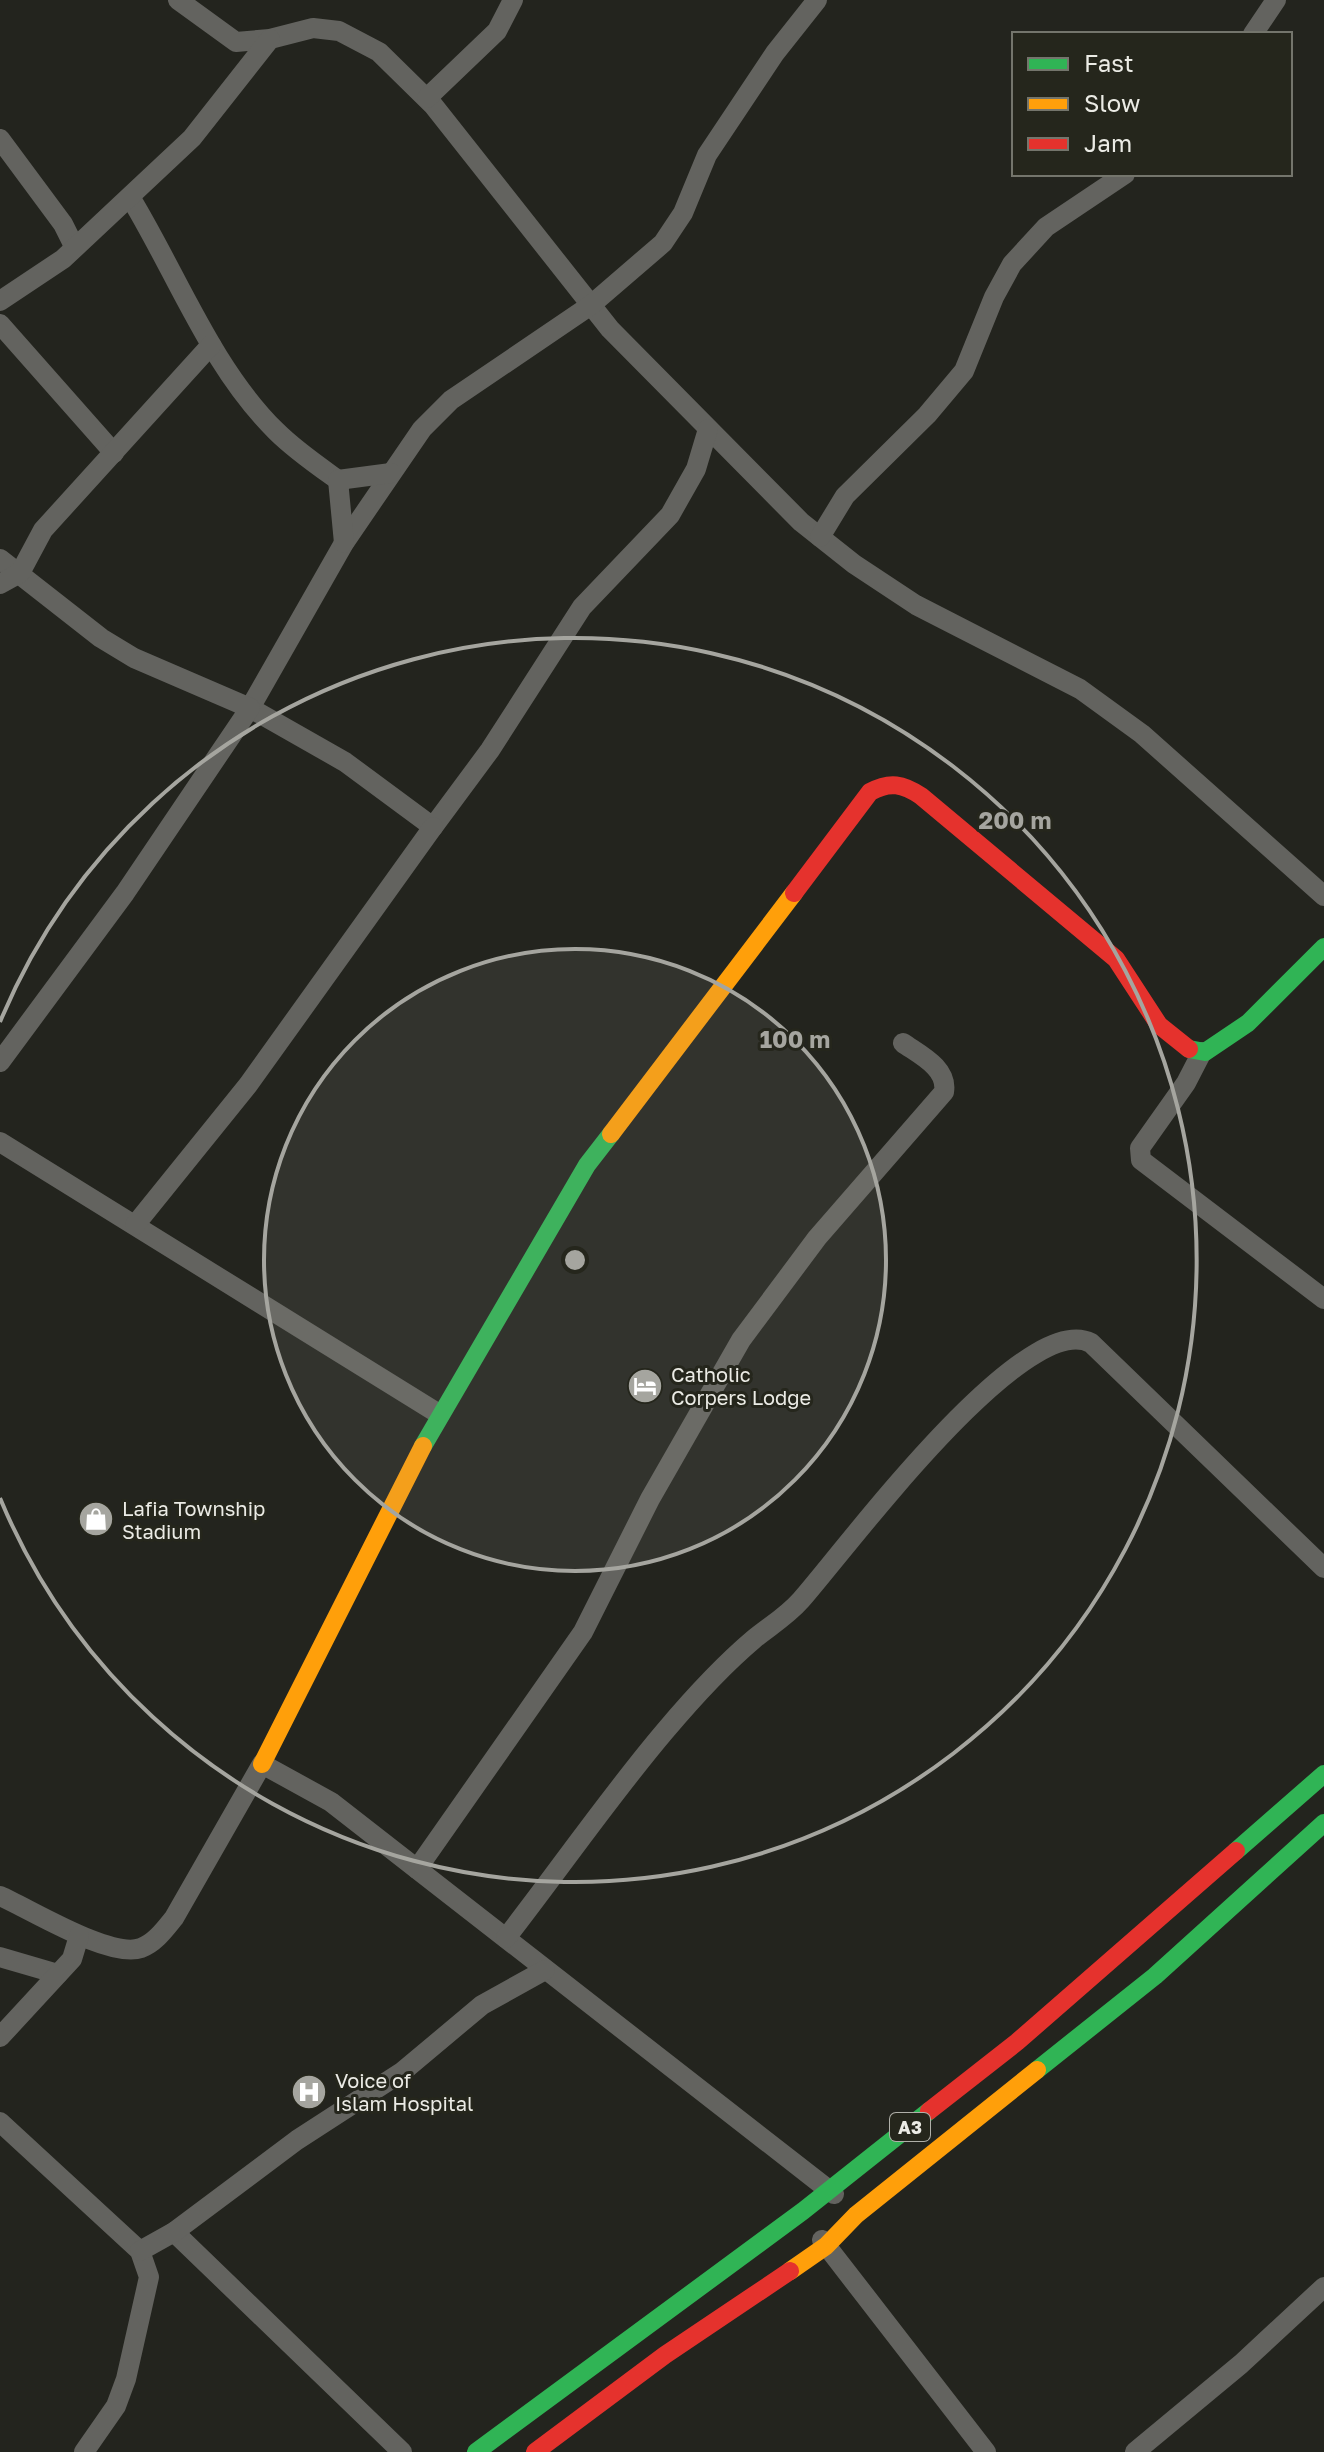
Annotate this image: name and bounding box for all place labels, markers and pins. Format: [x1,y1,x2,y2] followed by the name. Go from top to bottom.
[561,1246,589,1274] centre of rings
[671,1362,811,1409] place label: Catholic Corpers Lodge
[626,1367,664,1405] hotel icon: Catholic Corpers Lodge
[122,1496,265,1543] place label: Lafia Township Stadium
[77,1500,115,1538] shop icon: Lafia Township Stadium
[335,2068,473,2115] place label: Voice of Islam Hospital
[290,2073,328,2111] hospital icon: Voice of Islam Hospital

